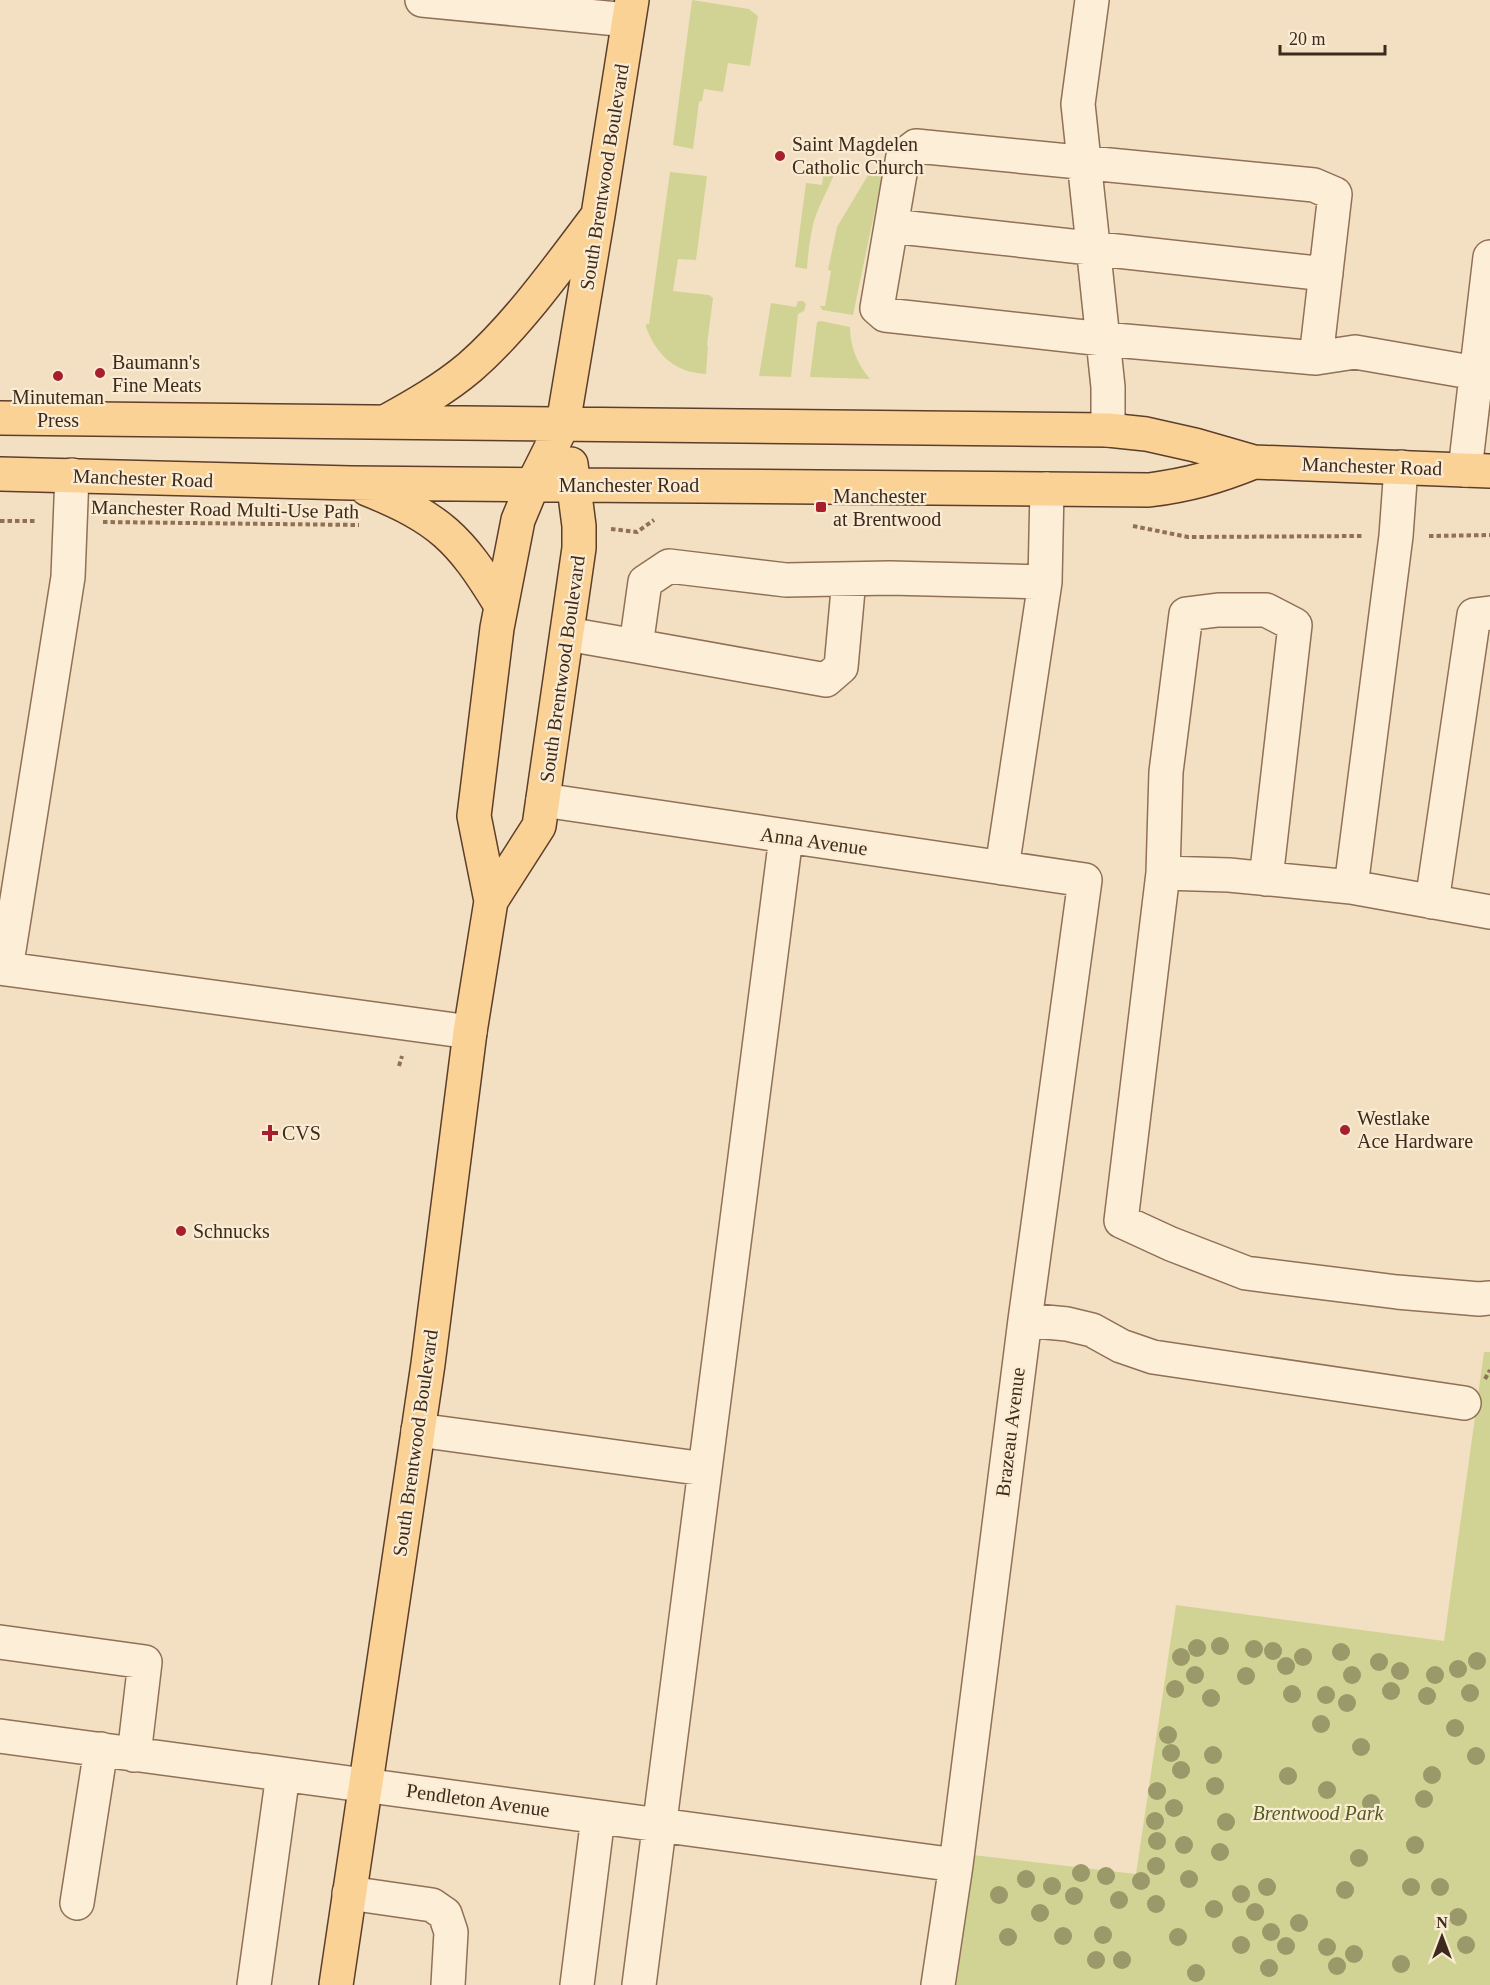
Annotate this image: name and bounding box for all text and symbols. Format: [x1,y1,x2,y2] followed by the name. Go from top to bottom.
[1280,18,1385,56] scale bar
[1289,29,1326,49] text: 20 m
[575,62,633,292] street label: South Brentwood Boulevard
[792,133,924,178] place label: Saint Magdelen Catholic Church
[773,149,787,163] marker: Saint Magdelen Catholic Church
[112,351,202,396] place label: Baumann's Fine Meats
[93,366,107,380] marker: Baumann's Fine Meats
[51,369,65,383] marker: Minuteman Press
[12,386,104,431] place label: Minuteman Press
[1301,453,1443,479] street label: Manchester Road
[72,465,214,491] street label: Manchester Road
[559,474,699,496] street label: Manchester Road
[833,485,941,530] place label: Manchester at Brentwood
[91,496,359,522] street label: Manchester Road Multi-Use Path
[814,500,828,514] marker: Manchester at Brentwood
[535,554,589,784] street label: South Brentwood Boulevard
[759,823,869,859] street label: Anna Avenue
[1357,1107,1473,1152] place label: Westlake Ace Hardware
[282,1122,321,1144] place label: CVS
[1338,1123,1352,1137] marker: Westlake Ace Hardware
[263,1126,277,1140] marker: CVS
[193,1220,270,1242] place label: Schnucks
[174,1224,188,1238] marker: Schnucks
[388,1328,442,1558] street label: South Brentwood Boulevard
[991,1366,1029,1498] street label: Brazeau Avenue
[405,1779,551,1821] street label: Pendleton Avenue
[1253,1802,1385,1824] park label: Brentwood Park
[1412,1907,1472,1967] north arrow
[1436,1914,1448,1931] text: N

